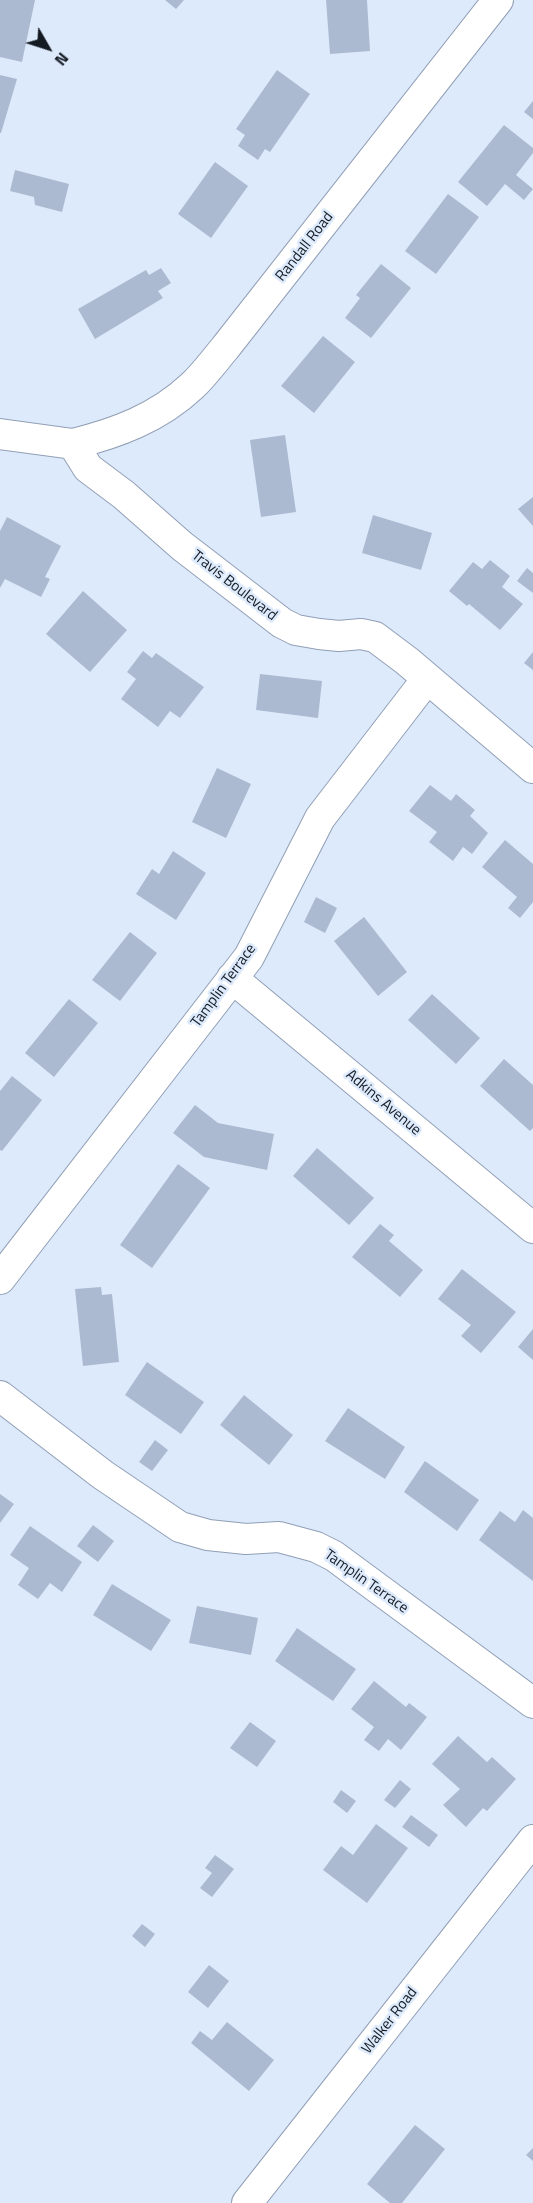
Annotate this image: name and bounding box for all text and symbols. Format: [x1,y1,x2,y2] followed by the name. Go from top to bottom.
[18,18,78,78] north arrow
[49,47,75,71] text: N
[272,209,338,285] street label: Randall Road
[188,547,280,625] street label: Travis Boulevard
[188,941,260,1031] street label: Tamplin Terrace
[342,1066,424,1140] street label: Adkins Avenue
[320,1546,412,1618] street label: Tamplin Terrace
[358,1984,422,2058] street label: Walker Road

